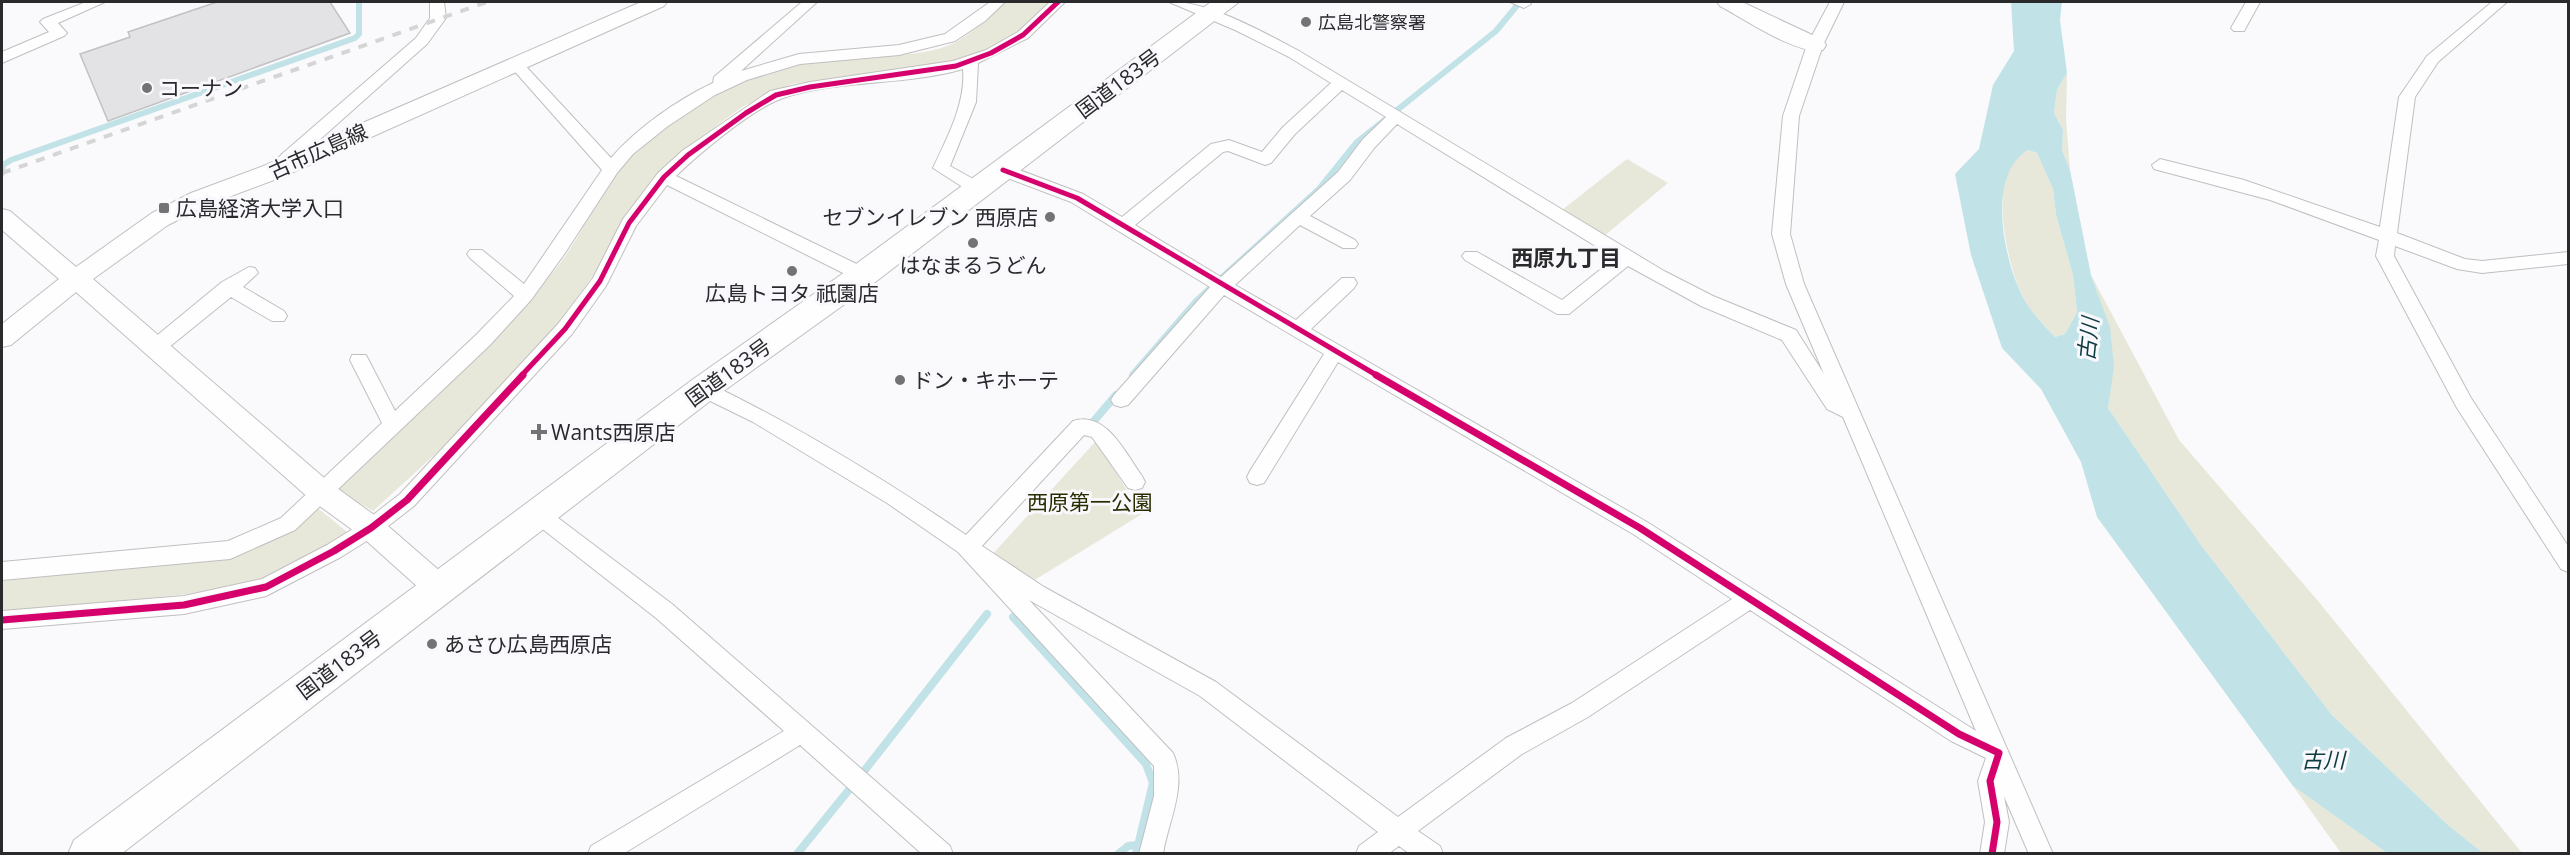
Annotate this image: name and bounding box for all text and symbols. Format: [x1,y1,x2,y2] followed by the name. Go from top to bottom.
[1318,10,1426,34] place label: 広島北警察署
[1299,15,1313,29] marker: 広島北警察署
[1070,42,1166,124] street label: 国道183号
[159,74,243,102] place label: コーナン
[140,81,154,95] marker: コーナン
[264,117,372,185] street label: 古市広島線
[176,194,344,222] place label: 広島経済大学入口
[157,201,171,215] marker: 広島経済大学入口
[823,203,1038,231] place label: セブンイレブン 西原店
[1043,210,1057,224] marker: セブンイレブン 西原店
[966,236,980,250] marker: はなまるうどん
[1511,242,1621,272] district label: 西原九丁目
[900,251,1047,279] place label: はなまるうどん
[785,264,799,278] marker: 広島トヨタ 祇園店
[705,279,879,307] place label: 広島トヨタ 祇園店
[2070,314,2104,362] water label: 古川
[680,332,776,412] street label: 国道183号
[912,366,1059,394] place label: ドン・キホーテ
[893,373,907,387] marker: ドン・キホーテ
[551,418,675,446] place label: Wants西原店
[532,425,546,439] marker: Wants西原店
[1027,488,1153,516] park label: 西原第一公園
[291,623,387,705] street label: 国道183号
[444,630,612,658] place label: あさひ広島西原店
[425,637,439,651] marker: あさひ広島西原店
[2301,744,2347,774] water label: 古川

